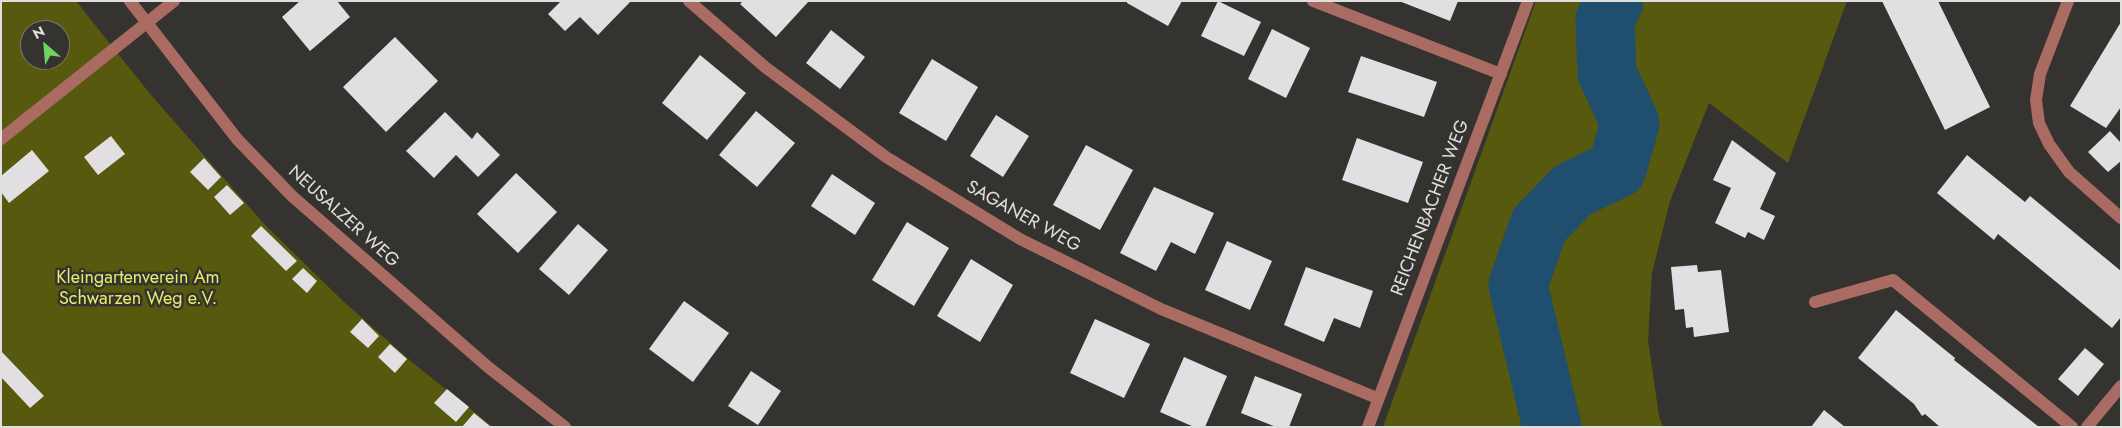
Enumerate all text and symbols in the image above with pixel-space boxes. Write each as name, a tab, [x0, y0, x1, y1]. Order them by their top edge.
north arrow	[20, 20, 70, 70]
text: N	[29, 21, 48, 44]
street label: REICHENBACHER WEG	[1387, 117, 1475, 299]
street label: NEUSALZER WEG	[283, 162, 403, 272]
street label: SAGANER WEG	[962, 177, 1084, 257]
park label: Kleingartenverein Am Schwarzen Weg e.V.	[56, 268, 220, 310]

